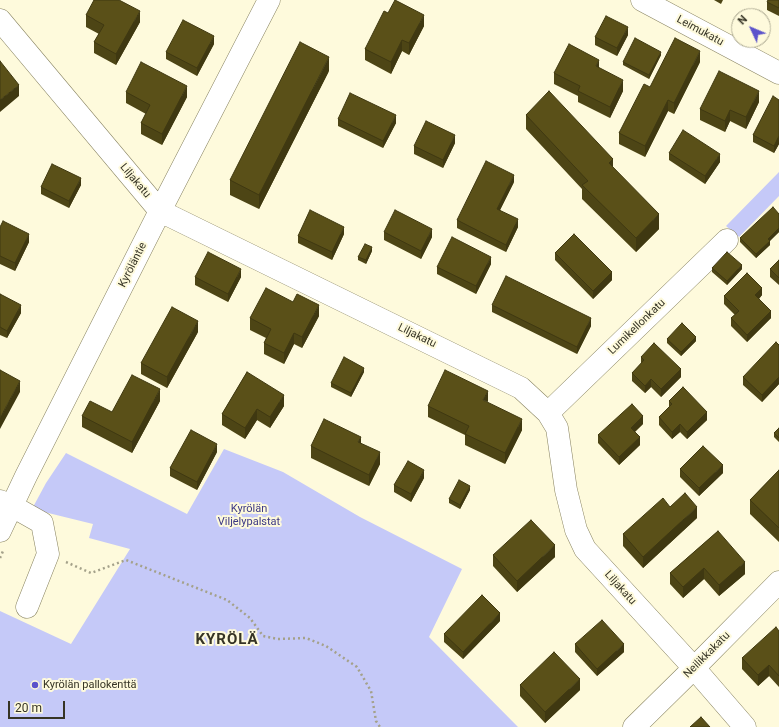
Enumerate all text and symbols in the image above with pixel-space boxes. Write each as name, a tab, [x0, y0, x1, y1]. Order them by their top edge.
north arrow	[731, 8, 771, 48]
street label: Leimukatu	[674, 13, 726, 49]
text: N	[735, 13, 750, 27]
street label: Liljakatu	[117, 161, 153, 201]
street label: Kyröläntie	[116, 240, 150, 290]
street label: Lumikellonkatu	[606, 296, 668, 358]
street label: Liljakatu	[396, 321, 438, 351]
park label: Kyrölän Viljelypalstat	[218, 502, 280, 528]
street label: Liljakatu	[601, 568, 639, 608]
street label: Neilikkakatu	[681, 629, 733, 681]
district label: KYRÖLÄ	[195, 631, 259, 649]
place label: Kyrölän pallokenttä	[43, 678, 137, 692]
marker: Kyrölän pallokenttä	[30, 680, 40, 690]
scale bar	[10, 693, 67, 719]
text: 20 m	[15, 701, 42, 715]

